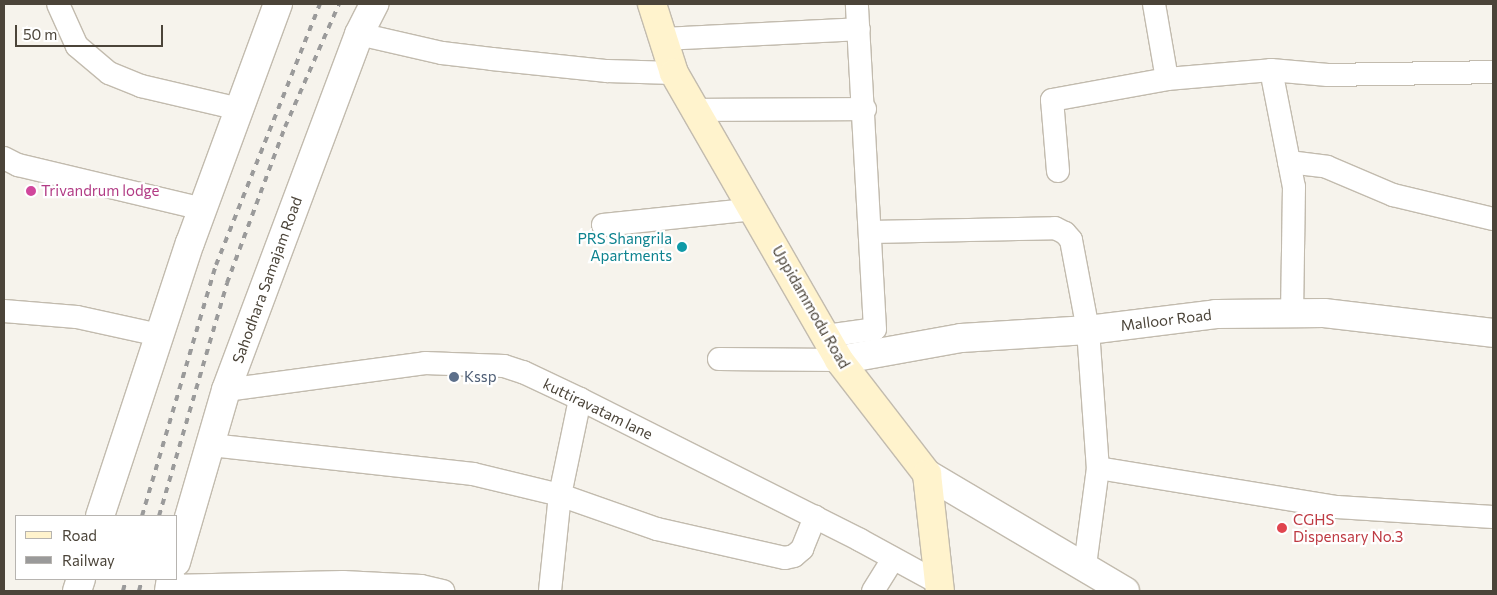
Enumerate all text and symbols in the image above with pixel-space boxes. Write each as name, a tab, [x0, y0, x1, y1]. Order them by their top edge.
scale bar	[18, 15, 165, 47]
text: 50 m	[23, 25, 57, 43]
place label: Trivandrum lodge	[41, 182, 160, 200]
marker: Trivandrum lodge	[25, 185, 37, 197]
street label: Sahodhara Samajam Road	[228, 194, 306, 366]
place label: PRS Shangrila Apartments	[577, 229, 672, 264]
marker: PRS Shangrila Apartments	[676, 241, 688, 253]
street label: Uppidammodu Road	[768, 242, 854, 372]
street label: Malloor Road	[1119, 305, 1213, 335]
place label: Kssp	[464, 368, 497, 386]
marker: Kssp	[448, 371, 460, 383]
street label: kuttiravatam lane	[540, 375, 656, 443]
place label: CGHS Dispensary No.3	[1293, 510, 1403, 545]
legend	[15, 515, 178, 580]
marker: CGHS Dispensary No.3	[1275, 521, 1289, 535]
text: Road	[62, 526, 97, 544]
text: Railway	[62, 551, 115, 569]

